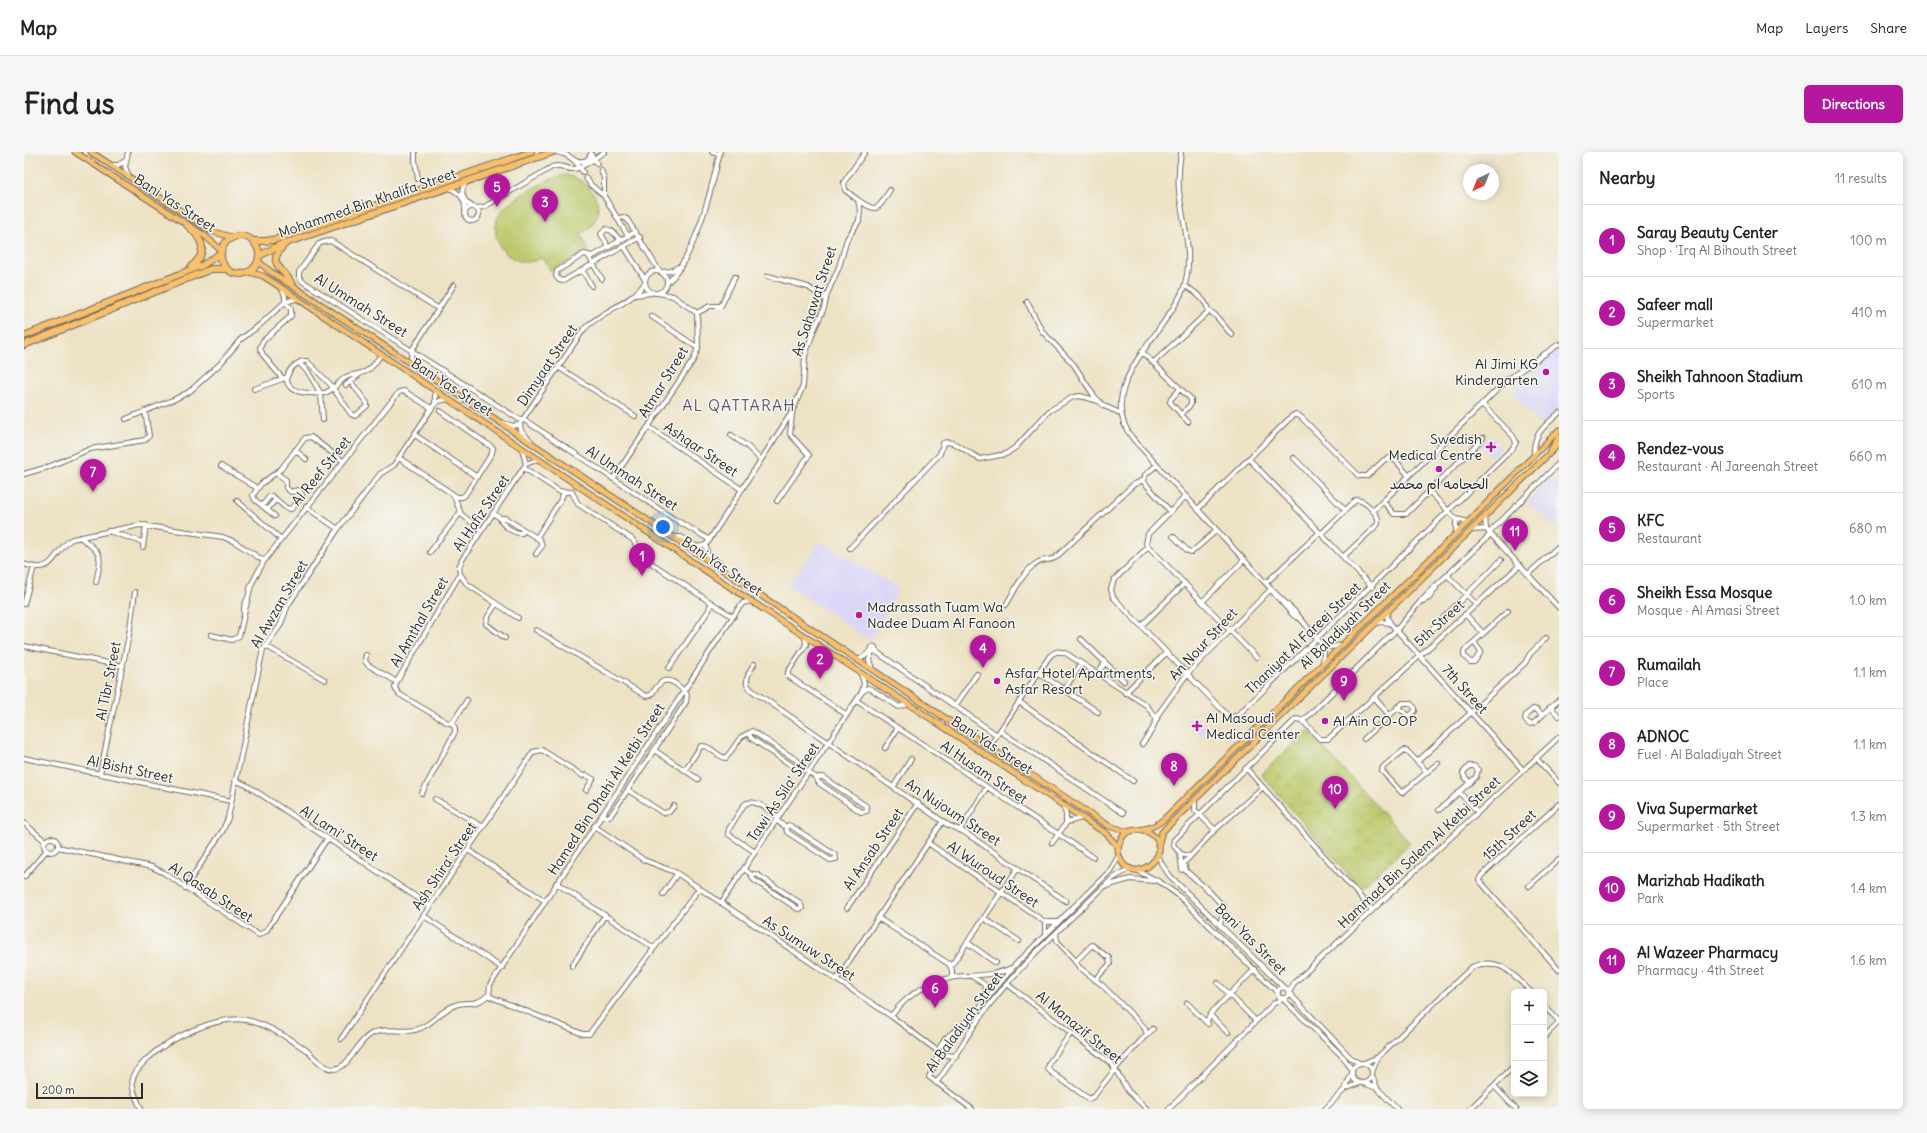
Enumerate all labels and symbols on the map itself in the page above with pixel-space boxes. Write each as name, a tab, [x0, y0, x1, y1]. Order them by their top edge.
street label: Mohammed Bin Khalifa Street	[276, 164, 458, 242]
north arrow	[1463, 164, 1499, 200]
street label: Bani Yas Street	[131, 170, 219, 236]
pin: 5	[484, 174, 510, 207]
pin: 3	[532, 189, 558, 222]
street label: As Sahawat Street	[788, 243, 840, 358]
street label: Al Ummah Street	[311, 269, 411, 341]
street label: Dimyaat Street	[513, 321, 581, 409]
street label: Atmar Street	[634, 343, 692, 421]
street label: Bani Yas Street	[408, 354, 496, 420]
place label: Al Jimi KG Kindergarten	[1455, 355, 1538, 389]
marker: Al Jimi KG Kindergarten	[1541, 367, 1551, 377]
district label: AL QATTARAH	[682, 395, 796, 415]
street label: Ashqar Street	[660, 418, 742, 481]
place label: Swedish Medical Centre	[1388, 430, 1482, 464]
street label: Al Reef Street	[287, 432, 355, 509]
marker: Swedish Medical Centre	[1485, 441, 1497, 453]
street label: Al Ummah Street	[583, 442, 682, 515]
pin: 7	[80, 459, 106, 492]
marker: الحجامه ام محمد	[1434, 464, 1444, 474]
street label: Al Hafiz Street	[449, 471, 513, 555]
place label: الحجامه ام محمد	[1389, 475, 1489, 495]
your location	[653, 517, 673, 537]
pin: 11	[1502, 518, 1528, 551]
street label: Bani Yas Street	[678, 532, 766, 600]
pin: 1	[629, 543, 655, 576]
street label: Al Awzan Street	[246, 556, 312, 651]
street label: Al Amthal Street	[386, 573, 452, 670]
street label: Al Baladiyah Street	[1296, 577, 1395, 673]
street label: Thaniyat Al Fareej Street	[1242, 578, 1365, 698]
street label: 5th Street	[1410, 596, 1468, 650]
place label: Madrassath Tuam Wa Nadee Duam Al Fanoon	[867, 598, 1015, 632]
street label: An Nour Street	[1165, 604, 1241, 684]
marker: Madrassath Tuam Wa Nadee Duam Al Fanoon	[854, 610, 864, 620]
pin: 4	[970, 635, 996, 668]
street label: Al Tibr Street	[92, 640, 125, 722]
pin: 2	[807, 646, 833, 679]
street label: 7th Street	[1438, 661, 1492, 718]
place label: Asfar Hotel Apartments, Asfar Resort	[1005, 664, 1155, 698]
pin: 9	[1331, 668, 1357, 701]
marker: Asfar Hotel Apartments, Asfar Resort	[992, 676, 1002, 686]
street label: Hamed Bin Dhahi Al Ketbi Street	[544, 699, 669, 878]
place label: Al Masoudi Medical Center	[1206, 709, 1300, 743]
street label: Bani Yas Street	[948, 712, 1036, 778]
place label: Al Ain CO-OP	[1333, 712, 1417, 730]
marker: Al Ain CO-OP	[1320, 716, 1330, 726]
marker: Al Masoudi Medical Center	[1191, 720, 1203, 732]
street label: Al Husam Street	[937, 736, 1031, 808]
street label: Tawi As Sila' Street	[743, 739, 823, 845]
street label: Al Bisht Street	[85, 751, 175, 787]
pin: 8	[1161, 753, 1187, 786]
street label: Hammad Bin Salem Al Ketbi Street	[1334, 772, 1504, 932]
street label: An Nujoum Street	[902, 774, 1004, 850]
pin: 10	[1322, 776, 1348, 809]
street label: Al Lami' Street	[296, 801, 382, 865]
street label: Al Ansab Street	[839, 804, 907, 894]
street label: 15th Street	[1478, 805, 1540, 864]
street label: Ash Shira' Street	[408, 818, 480, 914]
street label: Al Wuroud Street	[944, 837, 1042, 911]
street label: Al Qasab Street	[166, 858, 257, 926]
street label: Bani Yas Street	[1212, 900, 1291, 979]
street label: As Sumuw Street	[759, 911, 859, 985]
street label: Al Baladiyah Street	[922, 968, 1007, 1076]
pin: 6	[922, 975, 948, 1008]
street label: Al Manazif Street	[1032, 987, 1126, 1067]
scale bar	[36, 1081, 143, 1100]

